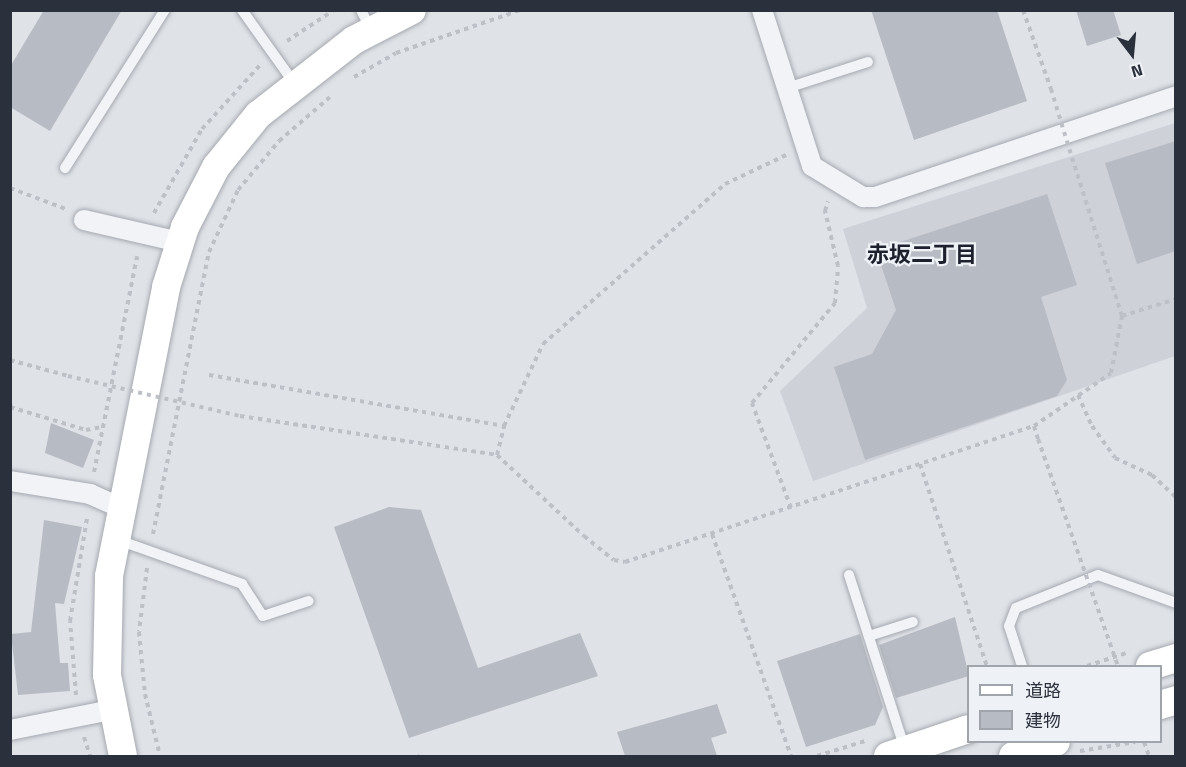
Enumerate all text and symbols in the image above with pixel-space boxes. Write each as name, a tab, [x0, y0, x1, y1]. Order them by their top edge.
north arrow	[1102, 24, 1162, 84]
text: N	[1128, 58, 1146, 84]
district label: 赤坂二丁目	[867, 242, 977, 268]
legend	[967, 665, 1162, 743]
text: 道路	[1025, 677, 1061, 704]
text: 建物	[1025, 707, 1061, 734]

